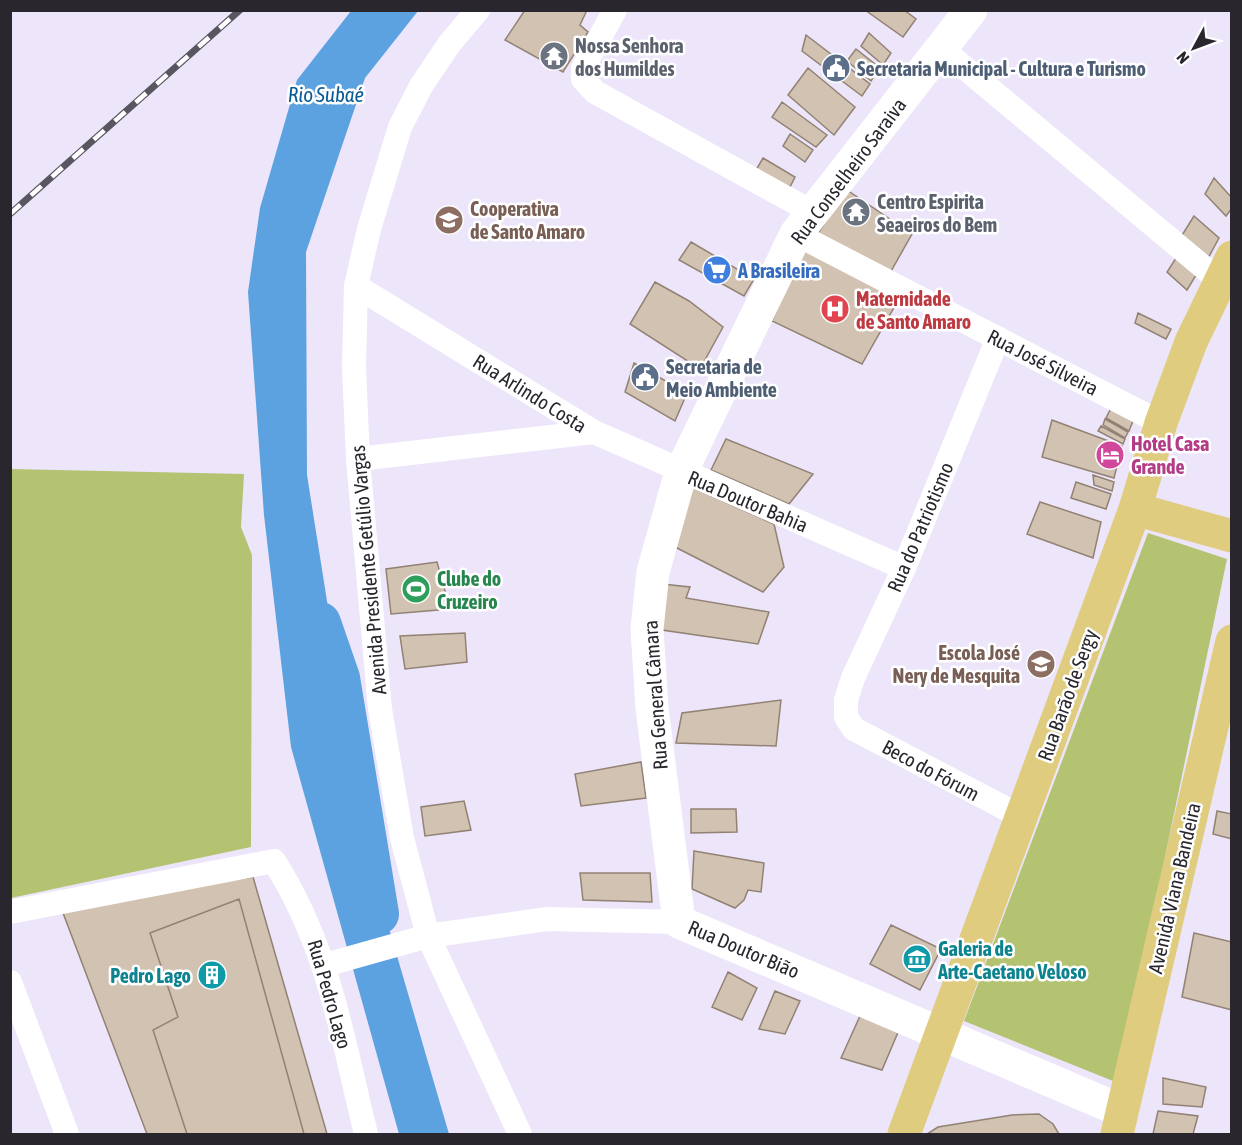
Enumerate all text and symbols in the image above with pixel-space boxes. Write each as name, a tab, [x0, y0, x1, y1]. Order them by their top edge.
north arrow	[1164, 18, 1224, 78]
place label: Nossa Senhora dos Humildes	[575, 34, 683, 80]
temple icon: Nossa Senhora dos Humildes	[538, 40, 570, 72]
text: N	[1173, 48, 1193, 67]
public building icon: Secretaria Municipal - Cultura e Turismo	[820, 52, 852, 84]
place label: Secretaria Municipal - Cultura e Turismo	[857, 57, 1146, 80]
water label: Rio Subaé	[288, 82, 364, 106]
street label: Rua Conselheiro Saraiva	[786, 93, 910, 249]
place label: Centro Espirita Seaeiros do Bem	[877, 190, 997, 236]
temple icon: Centro Espirita Seaeiros do Bem	[840, 196, 872, 228]
place label: Cooperativa de Santo Amaro	[470, 197, 585, 243]
school or university icon: Cooperativa de Santo Amaro	[433, 204, 465, 236]
supermarket icon: A Brasileira	[701, 254, 733, 286]
place label: A Brasileira	[737, 259, 820, 282]
place label: Maternidade de Santo Amaro	[856, 287, 971, 333]
hospital icon: Maternidade de Santo Amaro	[819, 293, 851, 325]
street label: Rua José Silveira	[984, 324, 1102, 400]
street label: Rua Arlindo Costa	[469, 349, 591, 437]
place label: Secretaria de Meio Ambiente	[666, 355, 777, 401]
public building icon: Secretaria de Meio Ambiente	[629, 361, 661, 393]
place label: Hotel Casa Grande	[1131, 432, 1209, 478]
hotel icon: Hotel Casa Grande	[1094, 439, 1126, 471]
street label: Avenida Presidente Getúlio Vargas	[346, 444, 390, 696]
street label: Rua do Patriotismo	[882, 459, 958, 595]
street label: Rua Doutor Bahia	[685, 465, 811, 537]
place label: Clube do Cruzeiro	[437, 567, 501, 613]
sports icon: Clube do Cruzeiro	[400, 573, 432, 605]
street label: Rua General Câmara	[638, 619, 672, 771]
street label: Rua Barão de Sergy	[1033, 626, 1101, 764]
place label: Escola José Nery de Mesquita	[893, 641, 1020, 687]
school or university icon: Escola José Nery de Mesquita	[1025, 648, 1057, 680]
street label: Beco do Fórum	[879, 735, 983, 805]
street label: Avenida Viana Bandeira	[1143, 800, 1205, 976]
street label: Rua Doutor Bião	[685, 915, 803, 983]
street label: Rua Pedro Lago	[303, 937, 357, 1051]
place label: Galeria de Arte-Caetano Veloso	[937, 937, 1087, 983]
museum icon: Galeria de Arte-Caetano Veloso	[901, 943, 933, 975]
building icon: Pedro Lago	[196, 959, 228, 991]
place label: Pedro Lago	[110, 964, 191, 987]

